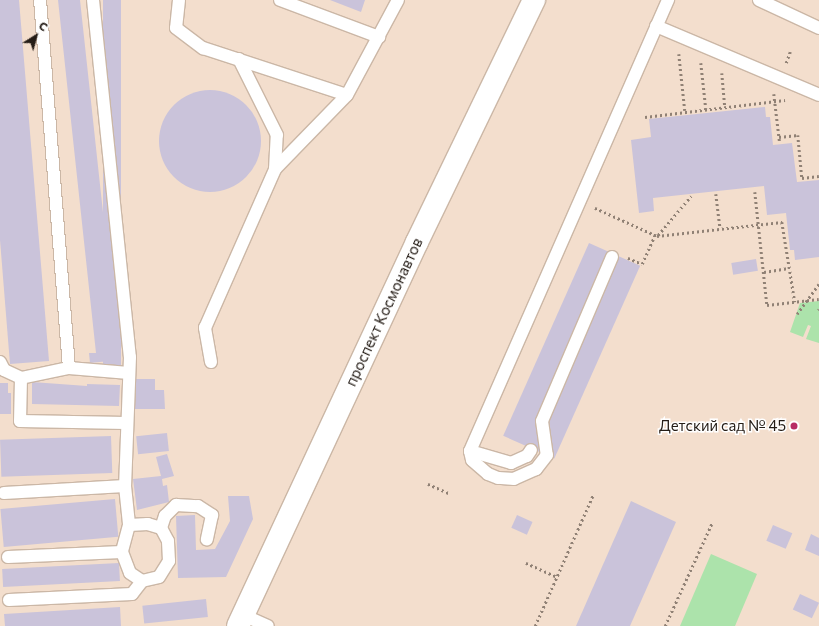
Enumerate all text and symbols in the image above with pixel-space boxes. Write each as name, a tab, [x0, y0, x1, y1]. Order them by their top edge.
north arrow	[16, 16, 56, 56]
text: С	[37, 19, 50, 33]
street label: проспект Космонавтов	[342, 235, 426, 389]
place label: Детский сад № 45	[659, 417, 786, 435]
marker: Детский сад № 45	[789, 421, 799, 431]

